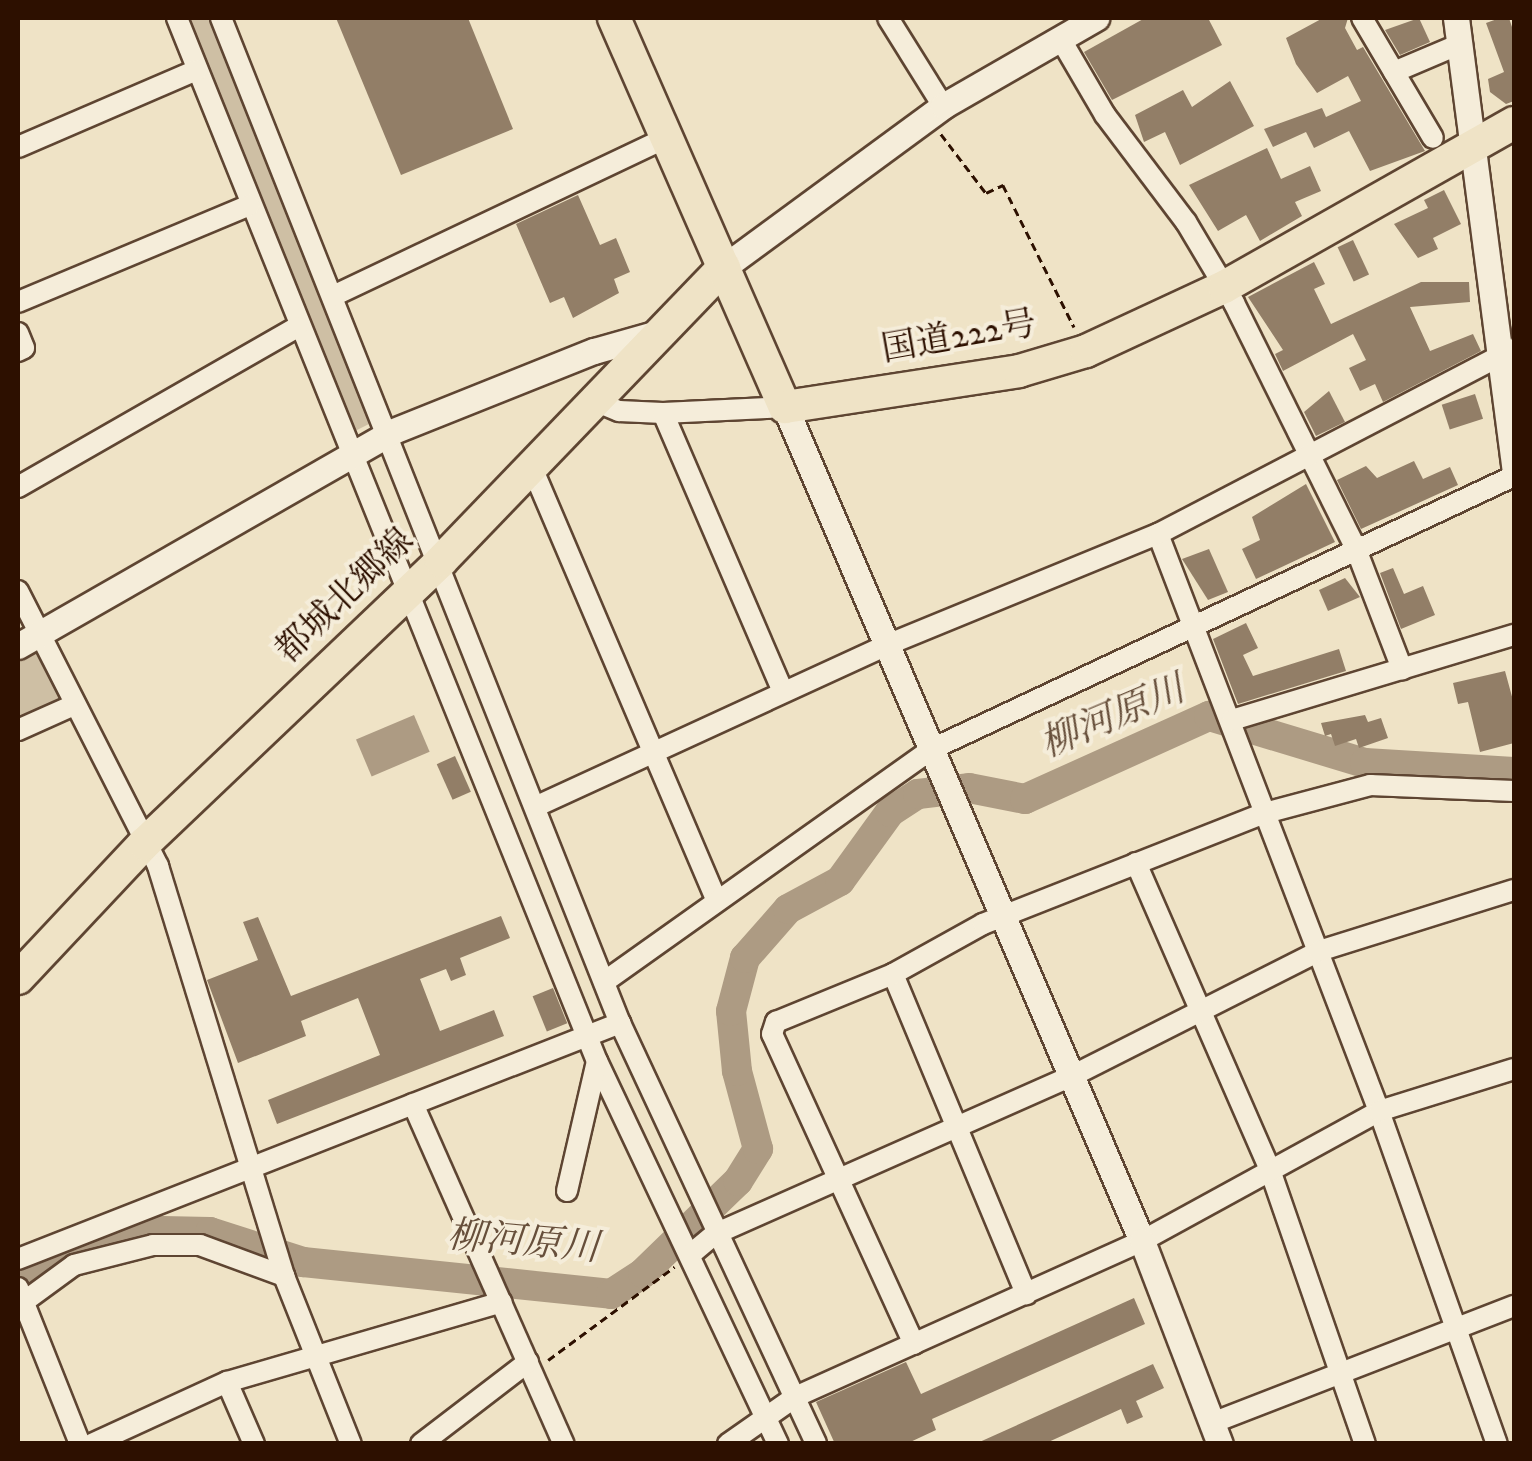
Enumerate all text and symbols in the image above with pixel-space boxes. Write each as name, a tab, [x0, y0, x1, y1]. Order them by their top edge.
street label: 国道222号	[878, 303, 1040, 371]
street label: 都城北郷線	[267, 520, 423, 672]
water label: 柳河原川	[1034, 667, 1192, 769]
water label: 柳河原川	[445, 1214, 601, 1272]

